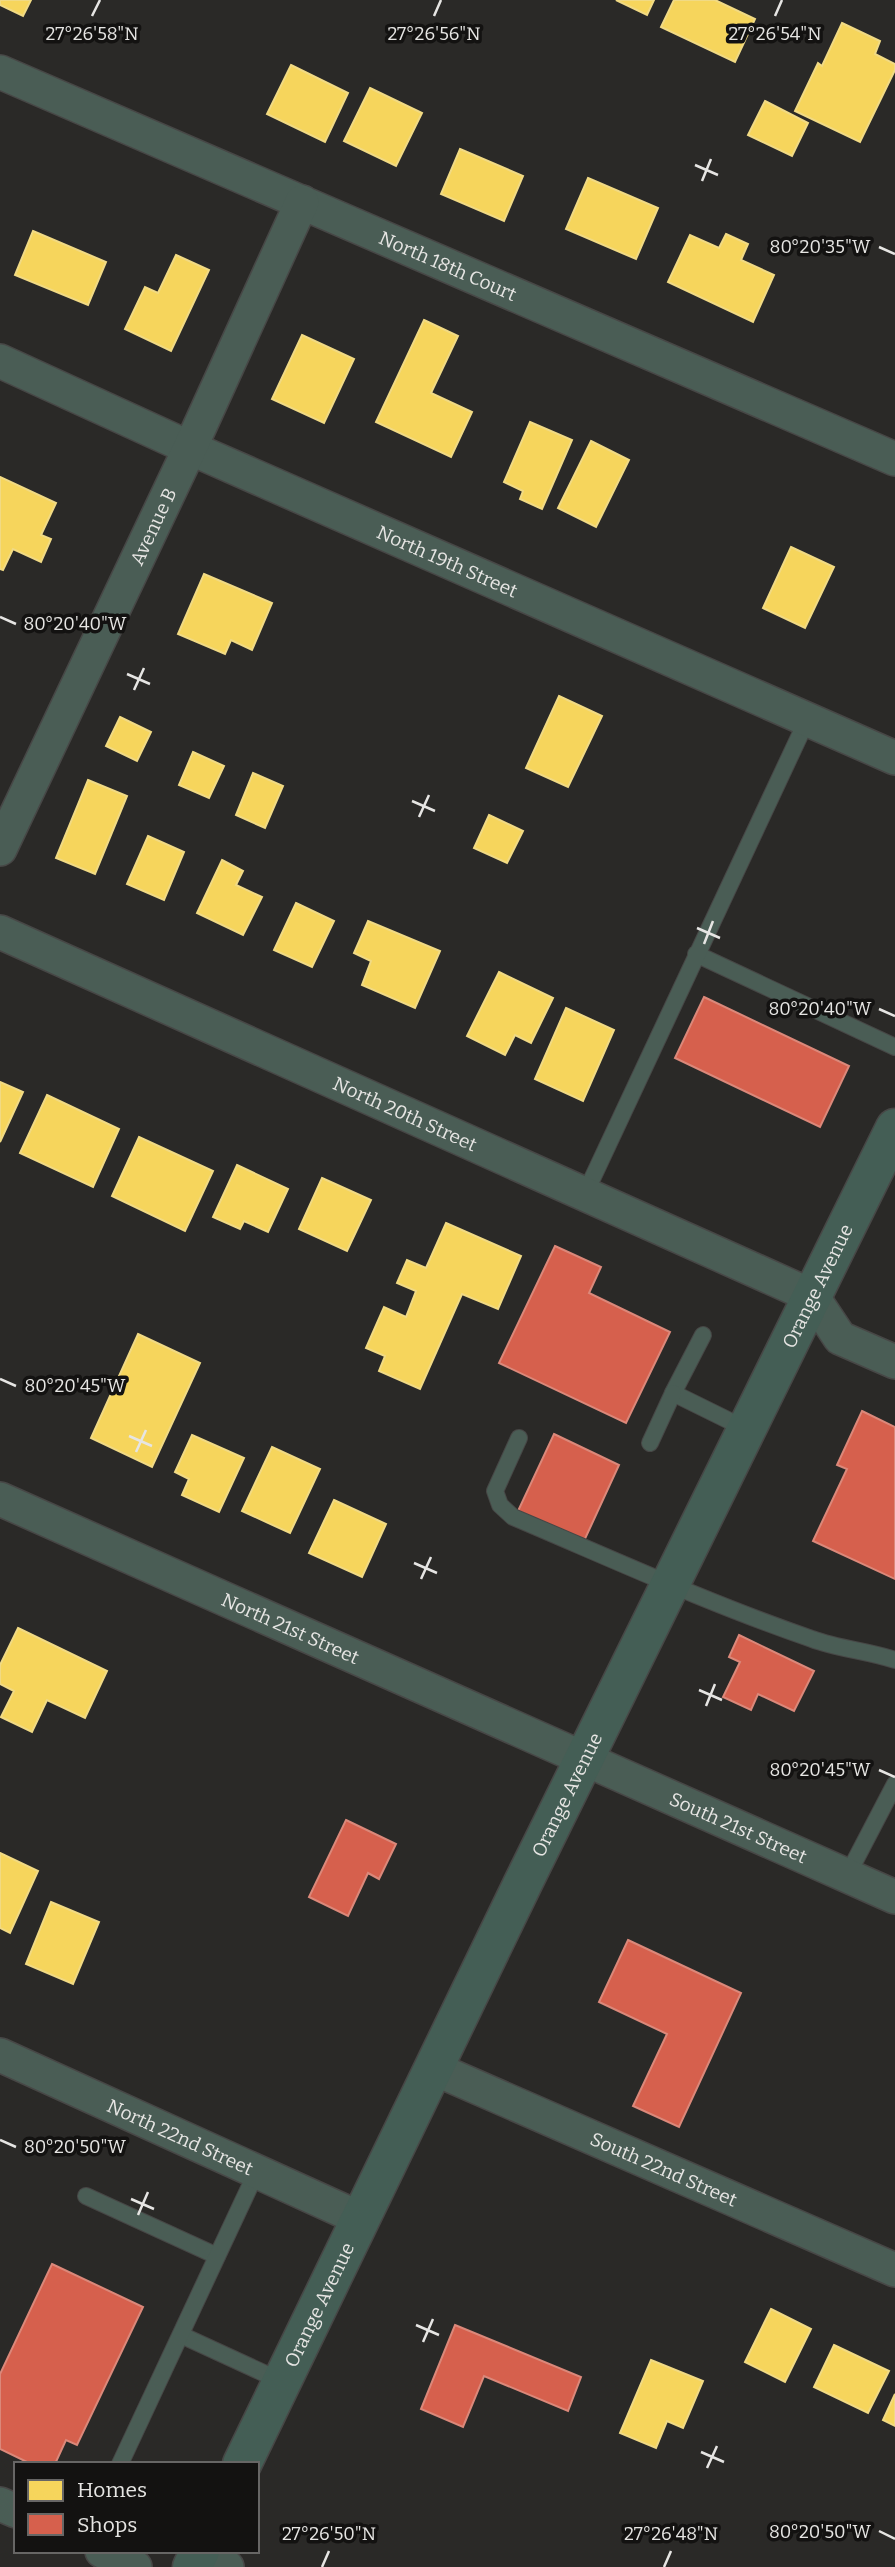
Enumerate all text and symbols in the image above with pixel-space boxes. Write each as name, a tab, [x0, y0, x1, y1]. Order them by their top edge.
text: 27°26'58"N	[46, 23, 138, 45]
text: 27°26'56"N	[387, 23, 481, 45]
text: 27°26'54"N	[728, 23, 822, 45]
street label: North 18th Court	[375, 226, 520, 306]
text: 80°20'35"W	[770, 236, 871, 258]
street label: Avenue B	[125, 484, 181, 569]
street label: North 19th Street	[373, 521, 521, 603]
text: 80°20'40"W	[24, 613, 127, 635]
text: 80°20'40"W	[769, 998, 872, 1020]
street label: North 20th Street	[330, 1072, 480, 1156]
street label: Orange Avenue	[777, 1220, 858, 1352]
text: 80°20'45"W	[24, 1375, 126, 1397]
street label: North 21st Street	[218, 1588, 363, 1669]
street label: Orange Avenue	[527, 1729, 607, 1861]
text: 80°20'45"W	[769, 1759, 871, 1781]
street label: South 21st Street	[666, 1787, 810, 1868]
street label: North 22nd Street	[103, 2094, 257, 2180]
street label: South 22nd Street	[587, 2127, 741, 2212]
text: 80°20'50"W	[24, 2136, 127, 2158]
street label: Orange Avenue	[280, 2239, 359, 2371]
legend	[14, 2462, 259, 2553]
text: Homes	[77, 2477, 147, 2503]
text: Shops	[77, 2512, 137, 2538]
text: 80°20'50"W	[769, 2521, 872, 2543]
text: 27°26'50"N	[282, 2523, 376, 2545]
text: 27°26'48"N	[624, 2523, 718, 2545]

